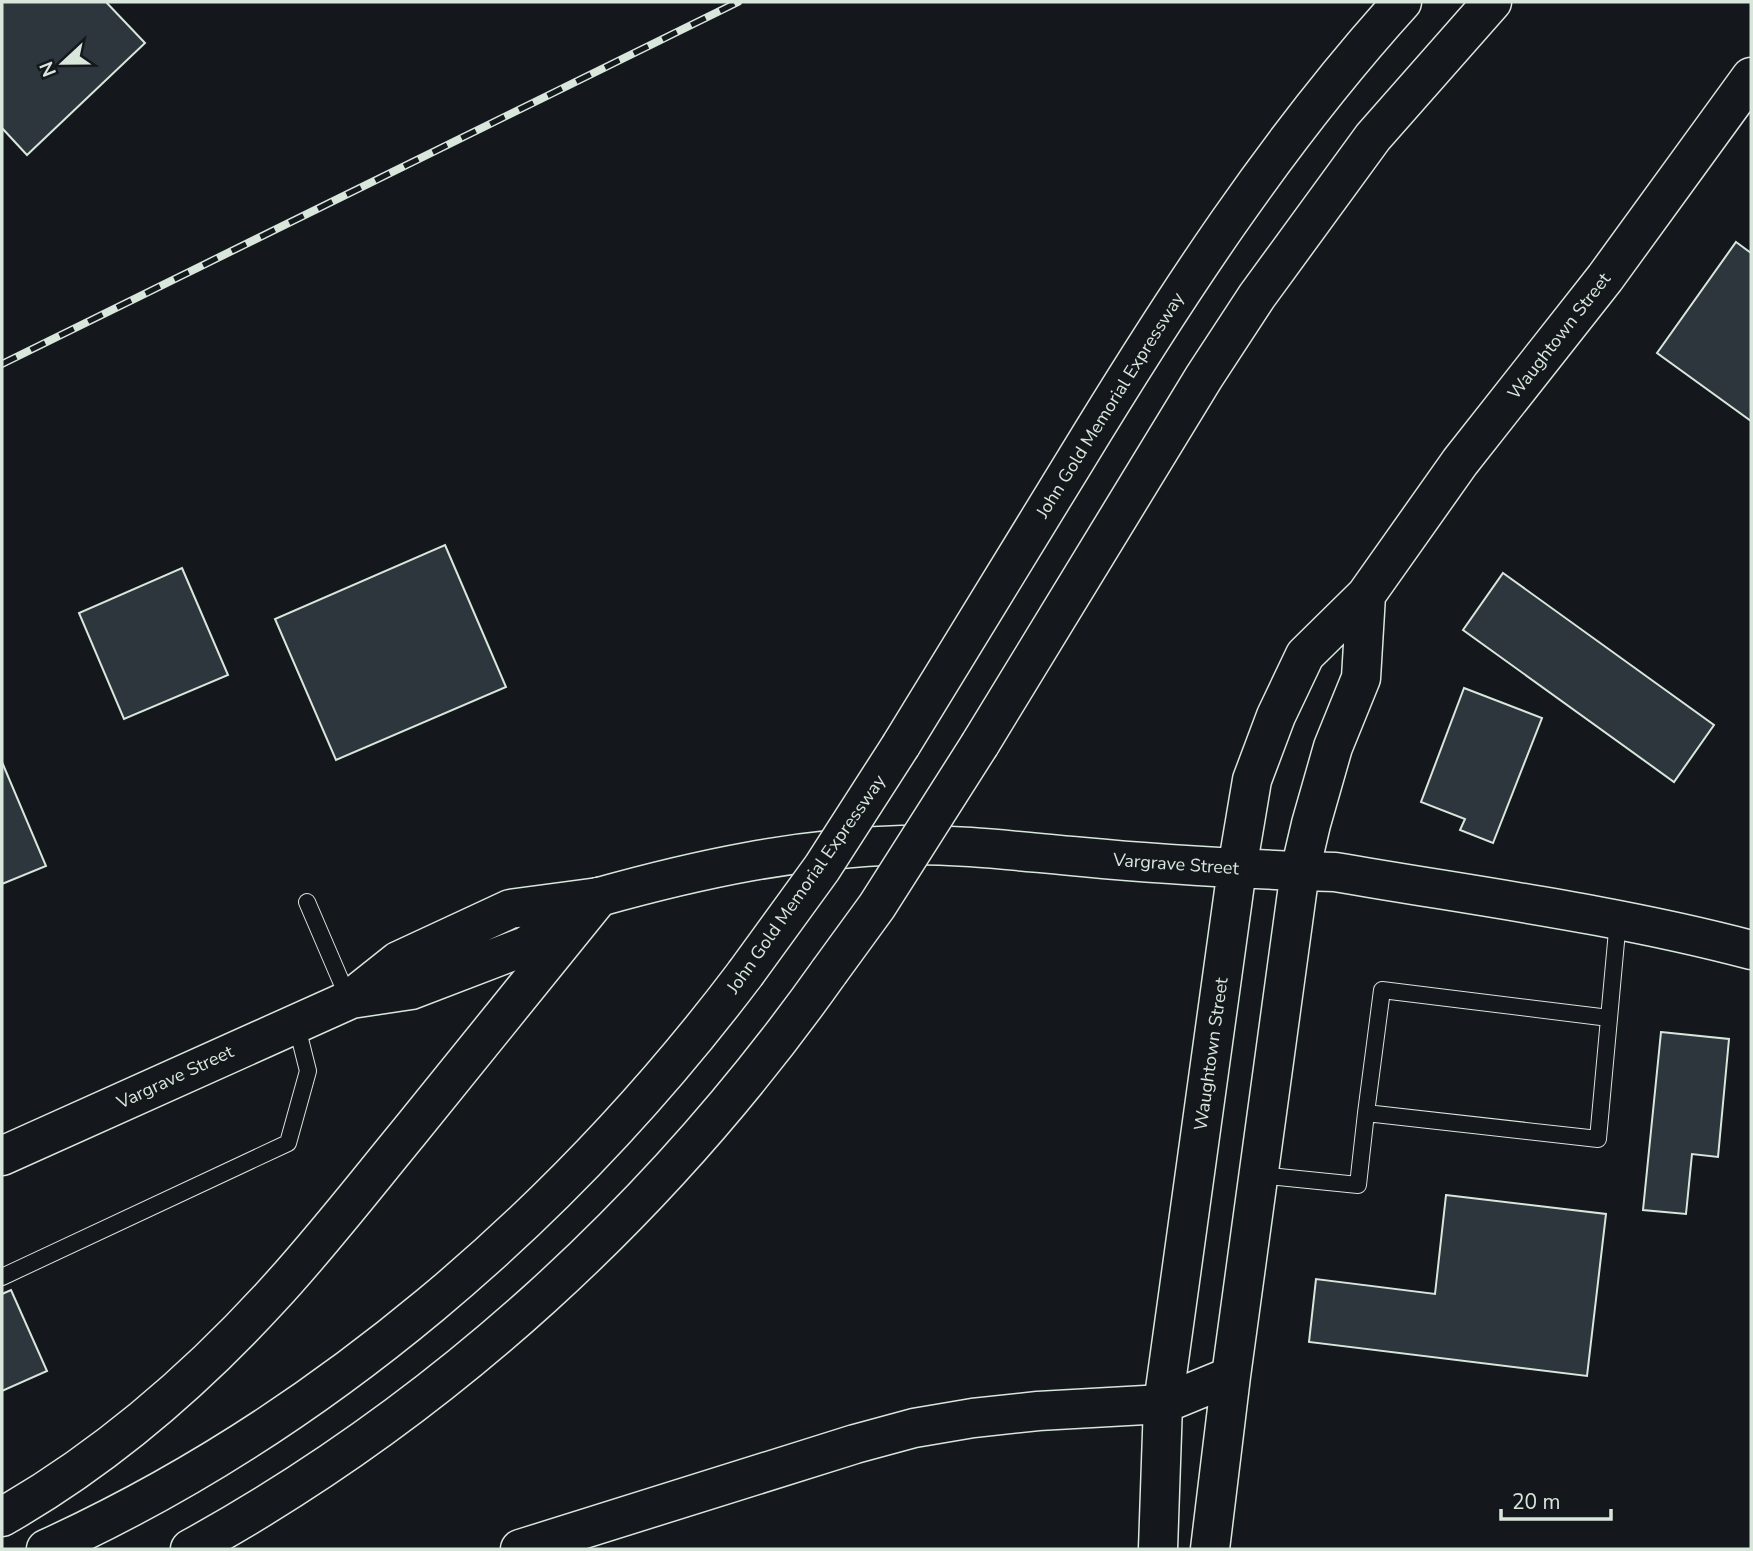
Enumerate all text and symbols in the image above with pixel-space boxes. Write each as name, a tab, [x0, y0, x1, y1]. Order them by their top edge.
north arrow	[28, 28, 98, 98]
text: N	[33, 58, 63, 80]
street label: Waughtown Street	[1502, 267, 1616, 404]
street label: John Gold Memorial Expressway	[1030, 287, 1190, 523]
street label: John Gold Memorial Expressway	[720, 769, 891, 999]
street label: Vargrave Street	[1111, 848, 1240, 880]
street label: Waughtown Street	[1188, 975, 1234, 1132]
street label: Vargrave Street	[112, 1039, 238, 1115]
scale bar	[1501, 1478, 1611, 1522]
text: 20 m	[1512, 1488, 1561, 1516]

